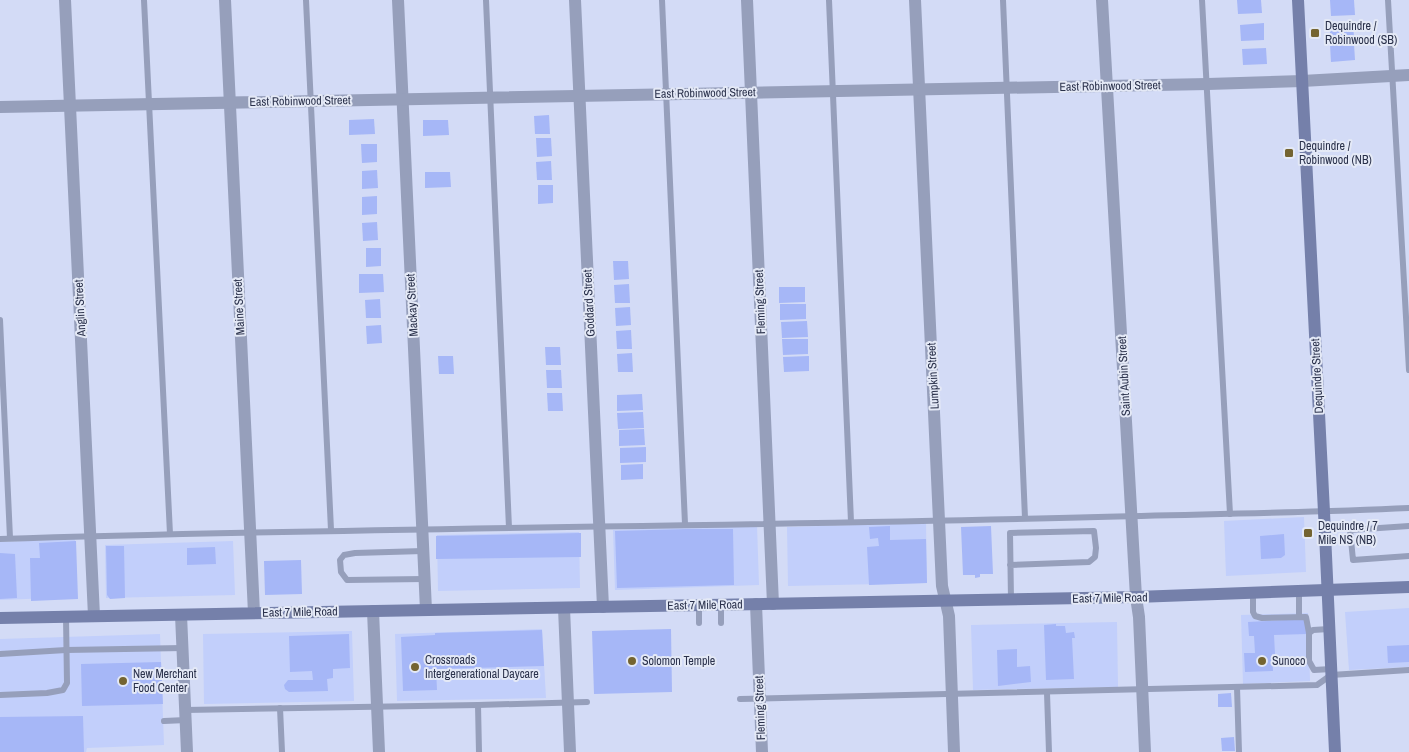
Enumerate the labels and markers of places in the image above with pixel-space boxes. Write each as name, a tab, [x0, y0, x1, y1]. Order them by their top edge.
place label: Dequindre / Robinwood (SB)	[1325, 18, 1397, 48]
marker: Dequindre / Robinwood (SB)	[1309, 27, 1321, 39]
place label: Dequindre / Robinwood (NB)	[1299, 138, 1372, 168]
marker: Dequindre / Robinwood (NB)	[1283, 147, 1295, 159]
place label: Dequindre / 7 Mile NS (NB)	[1318, 518, 1378, 548]
marker: Dequindre / 7 Mile NS (NB)	[1302, 527, 1314, 539]
place label: Crossroads Intergenerational Daycare	[425, 652, 539, 682]
place label: Solomon Temple	[642, 653, 715, 669]
place label: Sunoco	[1272, 653, 1305, 669]
marker: Solomon Temple	[626, 655, 638, 667]
marker: Sunoco	[1256, 655, 1268, 667]
marker: Crossroads Intergenerational Daycare	[409, 661, 421, 673]
place label: New Merchant Food Center	[133, 666, 197, 696]
marker: New Merchant Food Center	[117, 675, 129, 687]

